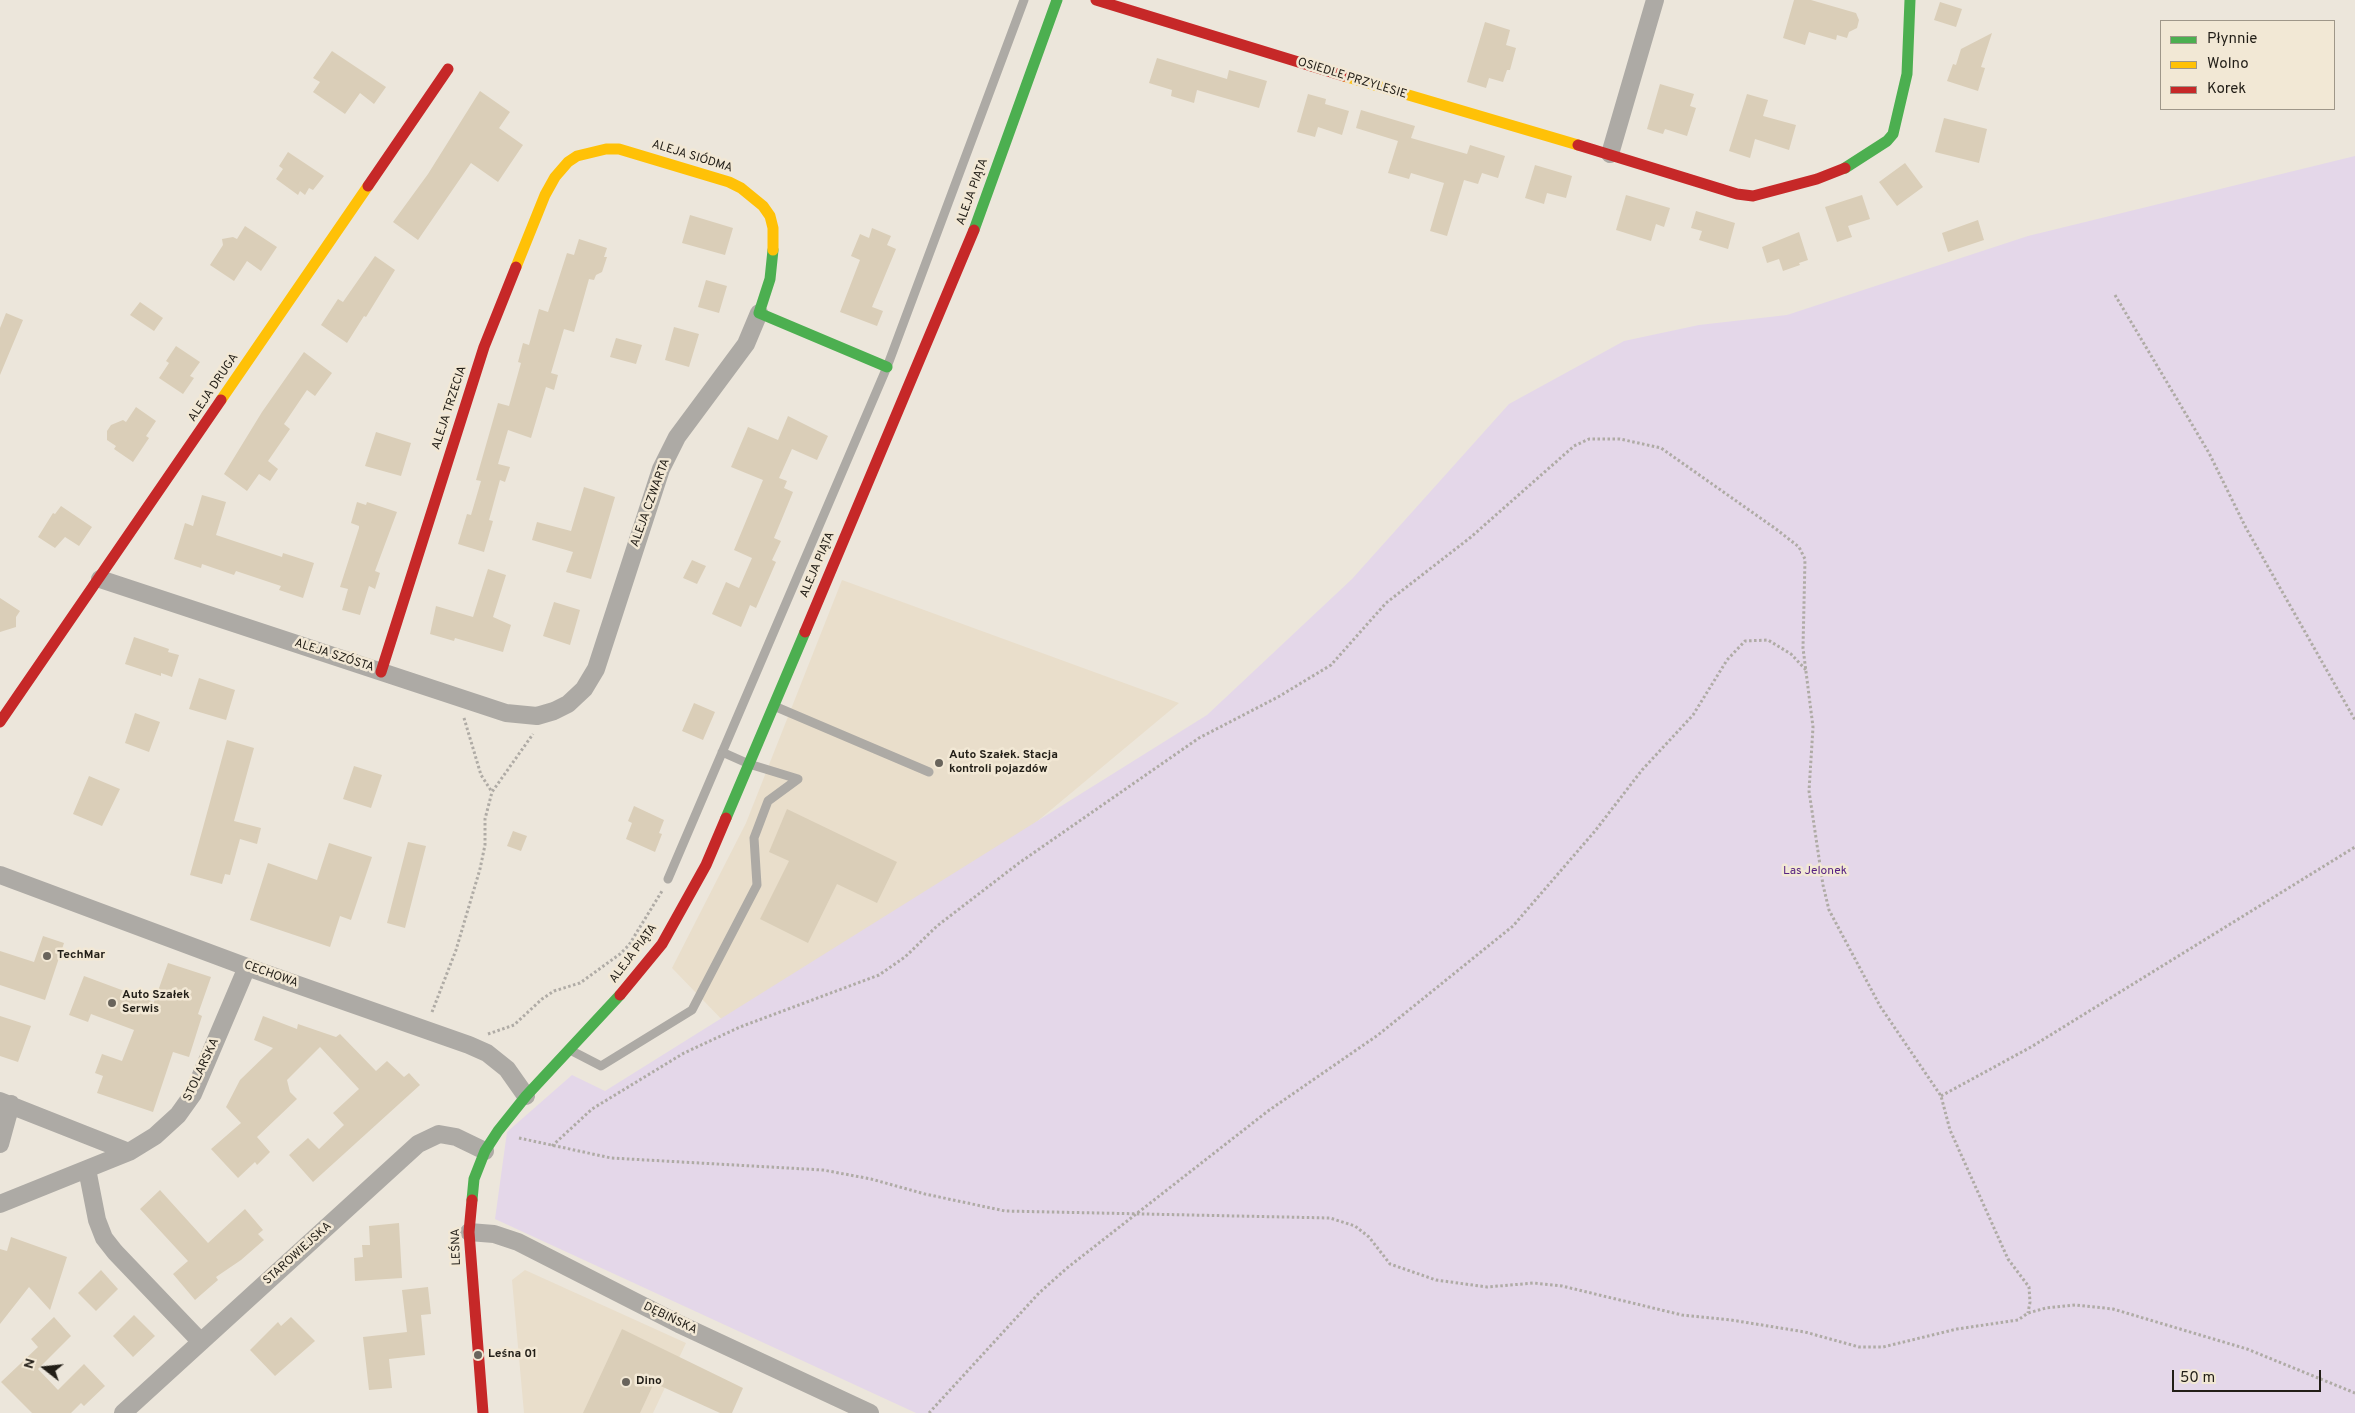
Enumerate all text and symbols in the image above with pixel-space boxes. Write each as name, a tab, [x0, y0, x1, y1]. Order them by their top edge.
legend	[2160, 20, 2335, 110]
text: Płynnie	[2207, 30, 2257, 49]
text: Wolno	[2207, 55, 2249, 74]
street label: OSIEDLE PRZYLESIE	[1296, 56, 1408, 102]
text: Korek	[2207, 80, 2246, 99]
street label: ALEJA SIÓDMA	[650, 138, 734, 176]
street label: ALEJA PIĄTA	[954, 157, 992, 227]
street label: ALEJA DRUGA	[186, 351, 242, 425]
street label: ALEJA TRZECIA	[430, 364, 470, 452]
street label: ALEJA CZWARTA	[628, 457, 674, 549]
street label: ALEJA PIĄTA	[798, 530, 838, 600]
street label: ALEJA SZÓSTA	[292, 636, 376, 676]
place label: Auto Szałek. Stacja kontroli pojazdów	[949, 749, 1058, 777]
marker: Auto Szałek. Stacja kontroli pojazdów	[933, 757, 945, 769]
park label: Las Jelonek	[1783, 865, 1847, 879]
street label: ALEJA PIĄTA	[607, 922, 661, 986]
place label: TechMar	[57, 949, 105, 963]
marker: TechMar	[41, 950, 53, 962]
street label: CECHOWA	[242, 959, 300, 991]
place label: Auto Szałek Serwis	[122, 989, 190, 1017]
marker: Auto Szałek Serwis	[106, 997, 118, 1009]
street label: STOLARSKA	[181, 1036, 223, 1104]
street label: STAROWIEJSKA	[261, 1220, 335, 1288]
street label: LEŚNA	[449, 1228, 465, 1266]
street label: DĘBIŃSKA	[641, 1300, 699, 1338]
north arrow	[20, 1343, 70, 1393]
place label: Leśna 01	[488, 1348, 537, 1362]
marker: Leśna 01	[472, 1349, 484, 1361]
text: N	[21, 1357, 40, 1371]
scale bar	[2175, 1360, 2324, 1392]
text: 50 m	[2180, 1369, 2215, 1388]
place label: Dino	[636, 1375, 662, 1389]
marker: Dino	[620, 1376, 632, 1388]

